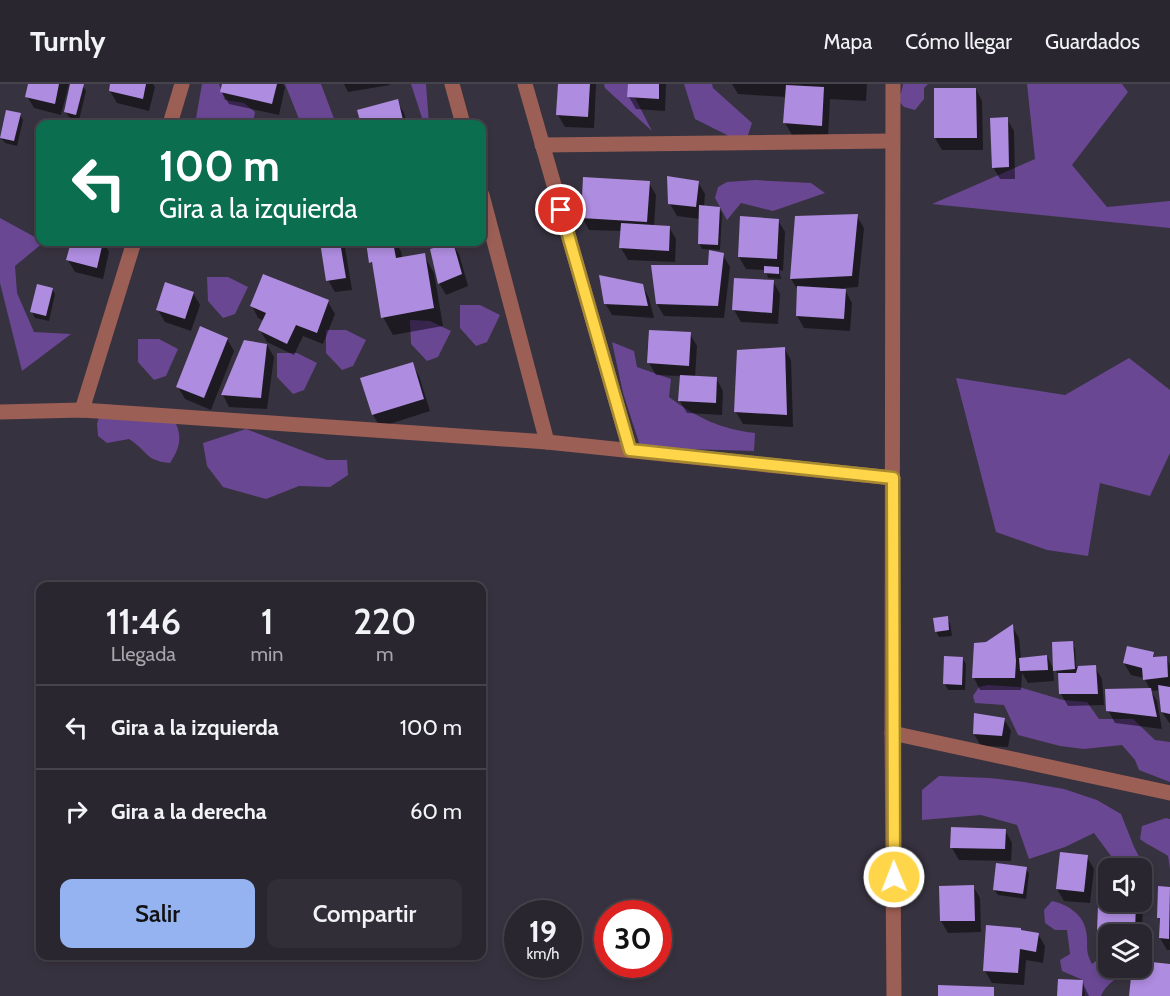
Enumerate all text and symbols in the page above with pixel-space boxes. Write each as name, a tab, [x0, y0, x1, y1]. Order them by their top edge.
text: Turnly	[30, 24, 106, 58]
text: Mapa	[824, 29, 872, 54]
text: Cómo llegar	[905, 29, 1012, 54]
text: Guardados	[1045, 29, 1140, 54]
text: 100 m	[159, 140, 280, 192]
icon: left	[60, 144, 138, 222]
pin	[535, 184, 586, 235]
text: Gira a la izquierda	[159, 192, 358, 225]
icon: arrive	[544, 193, 577, 226]
text: 11:46	[106, 599, 181, 643]
text: 1	[261, 599, 273, 643]
text: 220	[353, 599, 416, 643]
text: Llegada	[111, 642, 176, 666]
text: min	[251, 642, 284, 666]
text: m	[376, 642, 394, 666]
icon: left	[60, 711, 93, 744]
text: Gira a la izquierda	[111, 714, 279, 741]
text: 100 m	[400, 714, 462, 741]
icon: right	[60, 795, 93, 828]
text: Gira a la derecha	[111, 798, 267, 825]
text: 60 m	[410, 798, 462, 825]
position arrow	[862, 845, 926, 909]
map controls	[1098, 858, 1152, 978]
button: sound	[1098, 858, 1152, 912]
button: Salir	[60, 879, 255, 948]
button: Compartir	[267, 879, 462, 948]
speed limit sign: 30	[594, 900, 672, 978]
text: 19	[529, 913, 557, 950]
button: layers	[1098, 924, 1152, 978]
text: km/h	[527, 945, 559, 963]

